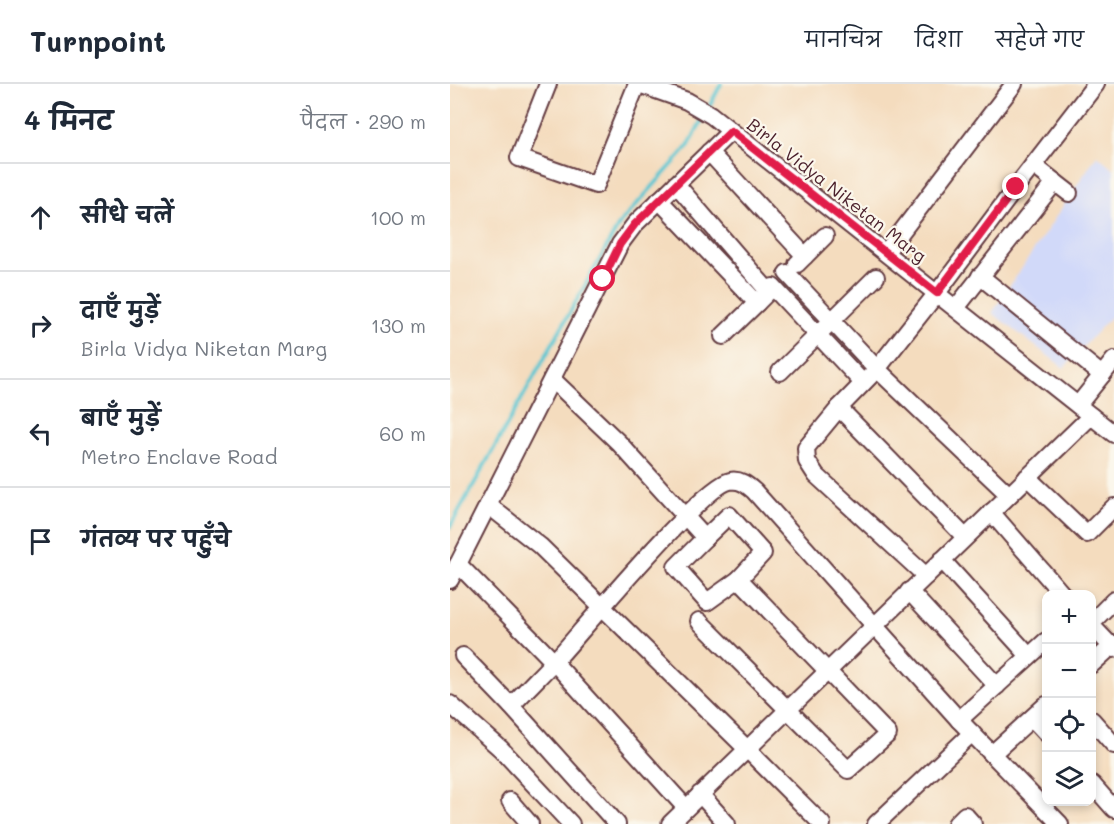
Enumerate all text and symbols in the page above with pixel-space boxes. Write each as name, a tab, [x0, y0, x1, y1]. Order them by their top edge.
text: Turnpoint	[30, 23, 166, 59]
text: मानचित्र	[805, 25, 882, 52]
text: दिशा	[915, 25, 962, 52]
text: सहेजे गए	[995, 25, 1084, 52]
text: 4 मिनट	[24, 103, 113, 137]
text: पैदल · 290 m	[301, 108, 426, 134]
street label: Birla Vidya Niketan Marg	[742, 112, 932, 268]
route end	[1002, 173, 1028, 199]
text: सीधे चलें	[81, 200, 173, 229]
icon: ahead	[24, 201, 57, 234]
text: 100 m	[370, 204, 426, 230]
route start	[589, 265, 615, 291]
text: दाएँ मुड़ें	[81, 295, 160, 324]
icon: right	[24, 309, 57, 342]
text: 130 m	[371, 312, 426, 338]
text: Birla Vidya Niketan Marg	[81, 335, 327, 361]
text: बाएँ मुड़ें	[81, 403, 161, 432]
icon: left	[24, 417, 57, 450]
text: 60 m	[379, 420, 426, 446]
text: Metro Enclave Road	[81, 443, 277, 469]
text: गंतव्य पर पहुँचे	[81, 524, 231, 553]
icon: arrive	[24, 525, 57, 558]
map controls	[1042, 590, 1096, 806]
button: +	[1042, 590, 1096, 644]
button: −	[1042, 644, 1096, 698]
button: locate	[1042, 698, 1096, 752]
button: layers	[1042, 752, 1096, 806]

